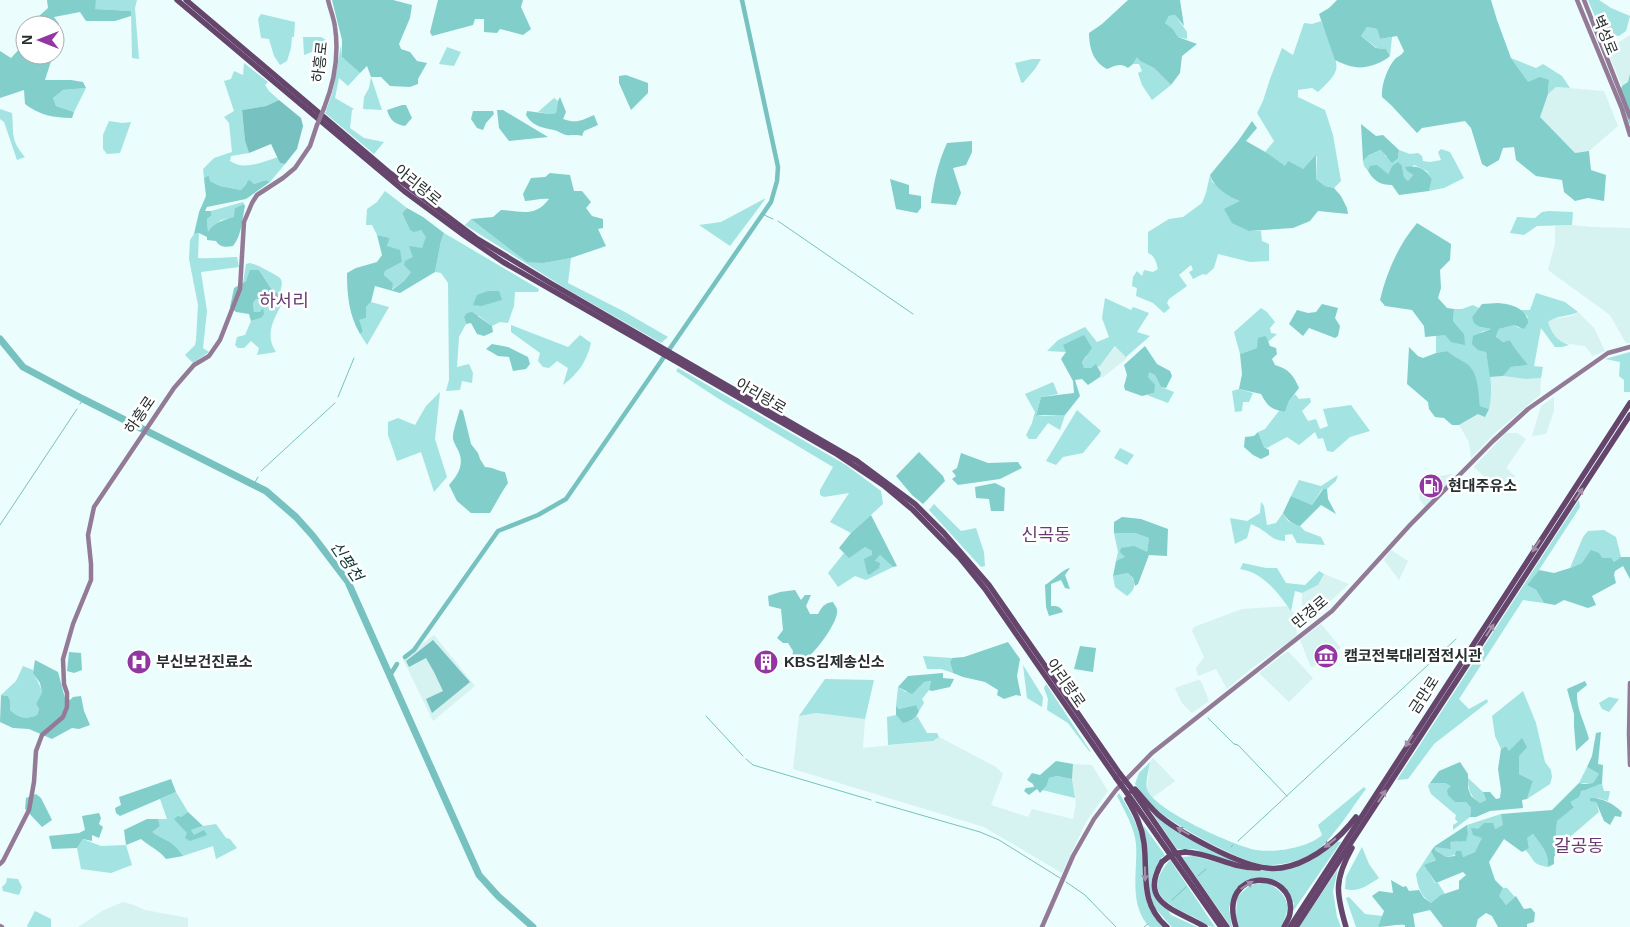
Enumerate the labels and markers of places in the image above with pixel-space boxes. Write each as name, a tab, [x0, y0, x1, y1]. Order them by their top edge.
fuel station icon: 현대주유소	[1418, 473, 1444, 499]
place label: 현대주유소	[1448, 477, 1517, 494]
museum icon: 캠코전북대리점전시관	[1313, 643, 1339, 669]
place label: 캠코전북대리점전시관	[1344, 647, 1482, 664]
hospital icon: 부신보건진료소	[126, 649, 152, 675]
building icon: KBS김제송신소	[753, 649, 779, 675]
place label: 부신보건진료소	[156, 653, 253, 670]
place label: KBS김제송신소	[784, 653, 885, 670]

